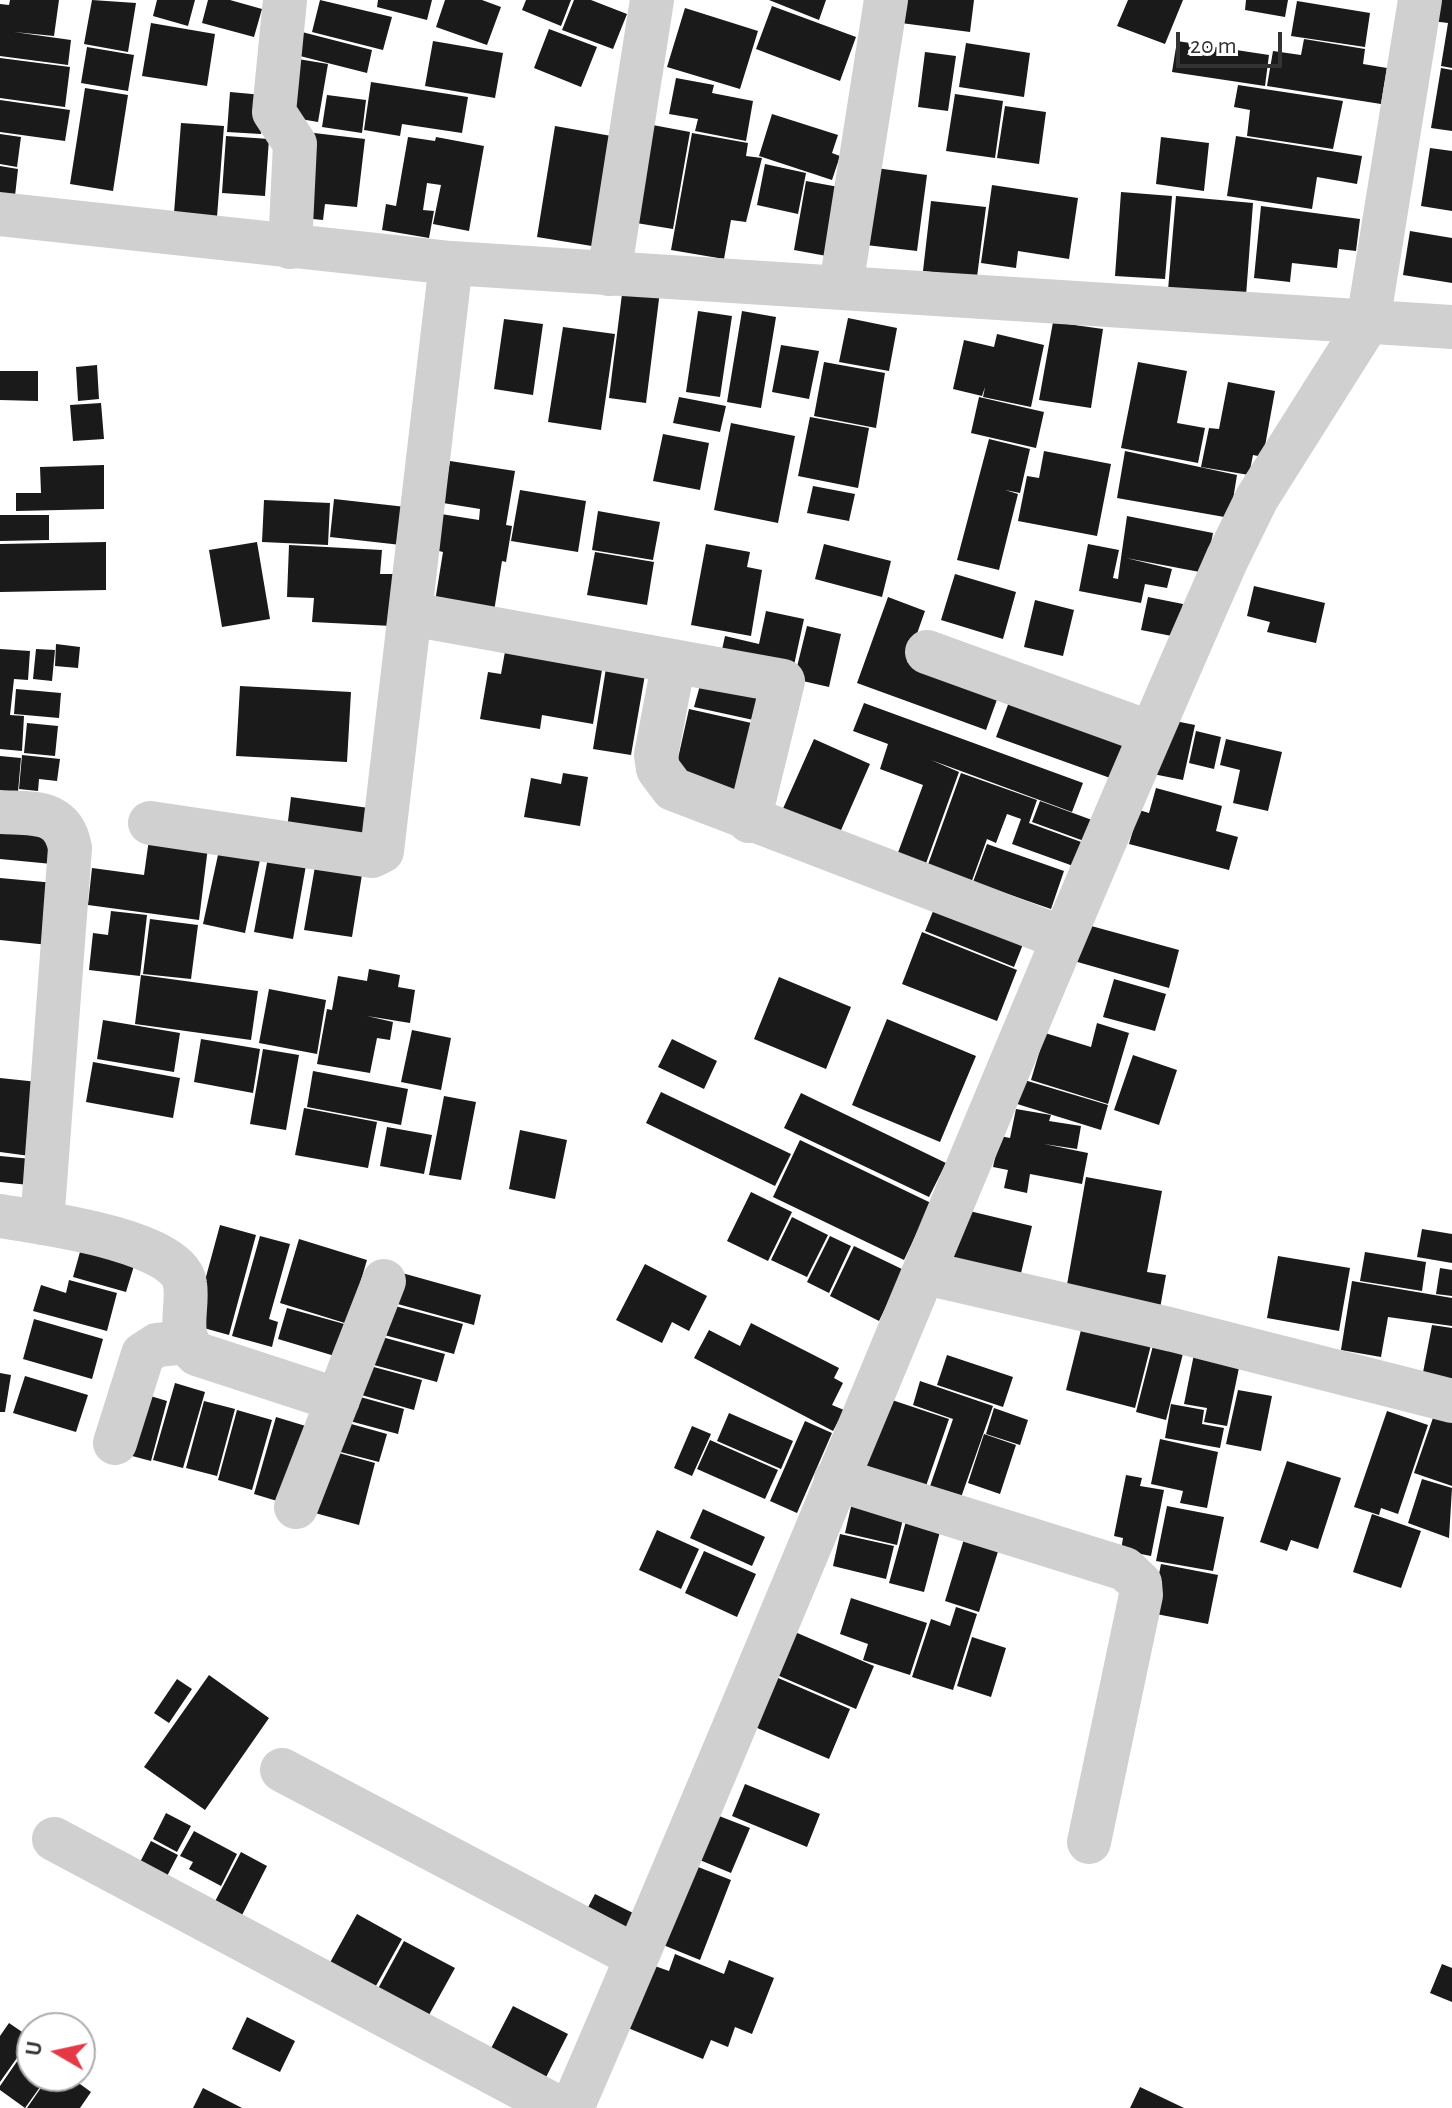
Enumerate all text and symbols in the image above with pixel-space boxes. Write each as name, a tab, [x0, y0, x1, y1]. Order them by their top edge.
scale bar	[1180, 16, 1286, 66]
text: 20 m	[1190, 34, 1237, 58]
north arrow	[16, 2012, 96, 2092]
text: U	[22, 2040, 46, 2057]

